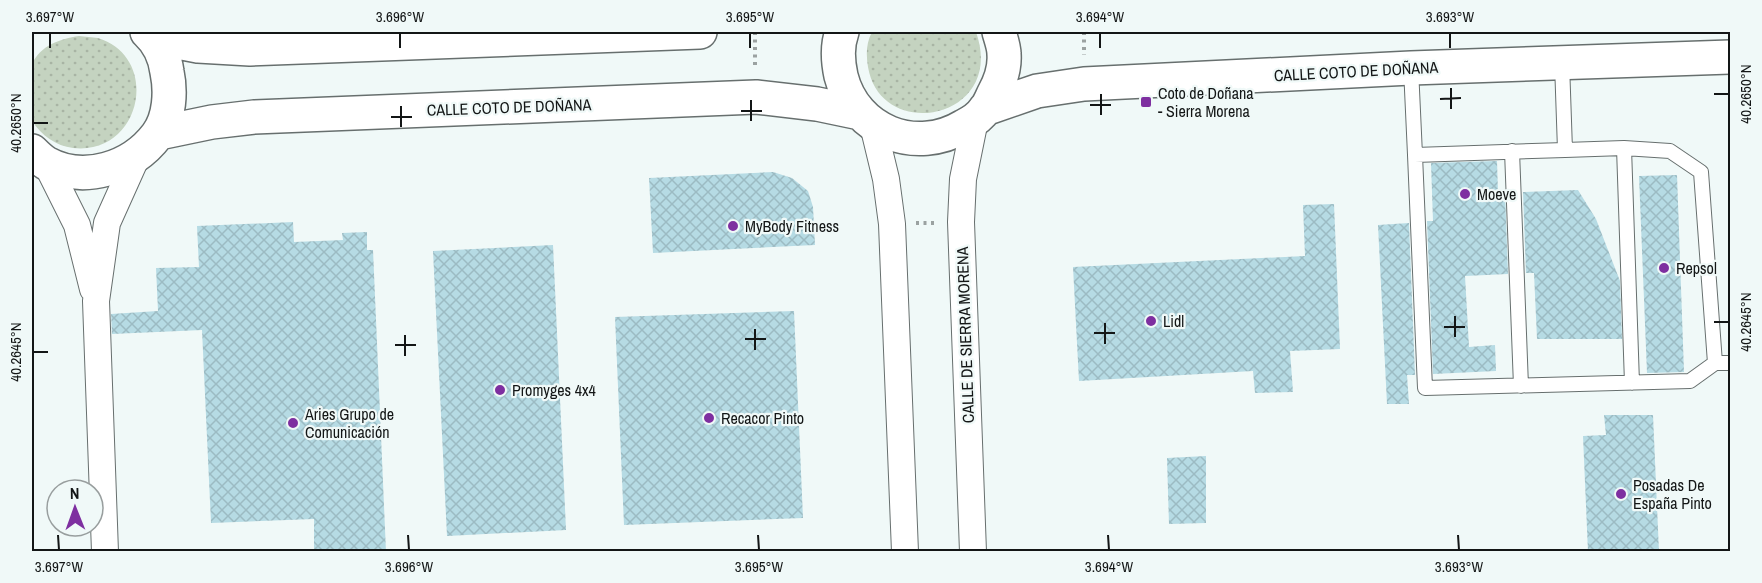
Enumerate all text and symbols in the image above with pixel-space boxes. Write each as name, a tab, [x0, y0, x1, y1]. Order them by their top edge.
text: 3.697°W	[26, 6, 75, 27]
text: 3.696°W	[376, 6, 425, 27]
text: 3.695°W	[726, 6, 775, 27]
text: 3.694°W	[1076, 6, 1125, 27]
text: 3.693°W	[1426, 6, 1475, 27]
street label: CALLE COTO DE DOÑANA	[1273, 56, 1439, 86]
text: 40.2650°N	[1735, 64, 1756, 124]
place label: Coto de Doñana - Sierra Morena	[1158, 82, 1254, 122]
text: 40.2650°N	[5, 93, 26, 153]
street label: CALLE COTO DE DOÑANA	[426, 93, 592, 121]
marker: Coto de Doñana - Sierra Morena	[1139, 95, 1153, 109]
place label: Moeve	[1477, 183, 1516, 205]
marker: Moeve	[1458, 187, 1472, 201]
place label: MyBody Fitness	[745, 215, 839, 237]
marker: MyBody Fitness	[726, 219, 740, 233]
street label: CALLE DE SIERRA MORENA	[951, 246, 979, 424]
place label: Repsol	[1676, 257, 1717, 279]
marker: Repsol	[1657, 261, 1671, 275]
text: 40.2645°N	[1735, 292, 1756, 352]
place label: Lidl	[1163, 310, 1184, 332]
marker: Lidl	[1144, 314, 1158, 328]
text: 40.2645°N	[5, 322, 26, 382]
place label: Promyges 4x4	[512, 379, 596, 401]
marker: Promyges 4x4	[493, 383, 507, 397]
place label: Aries Grupo de Comunicación	[304, 403, 394, 443]
place label: Recacor Pinto	[721, 407, 804, 429]
marker: Recacor Pinto	[702, 411, 716, 425]
marker: Aries Grupo de Comunicación	[286, 416, 300, 430]
place label: Posadas De España Pinto	[1633, 474, 1712, 514]
north arrow	[45, 478, 105, 538]
text: N	[70, 482, 80, 504]
marker: Posadas De España Pinto	[1614, 487, 1628, 501]
text: 3.697°W	[35, 556, 84, 577]
text: 3.696°W	[385, 556, 434, 577]
text: 3.695°W	[735, 556, 784, 577]
text: 3.694°W	[1085, 556, 1134, 577]
text: 3.693°W	[1435, 556, 1484, 577]

